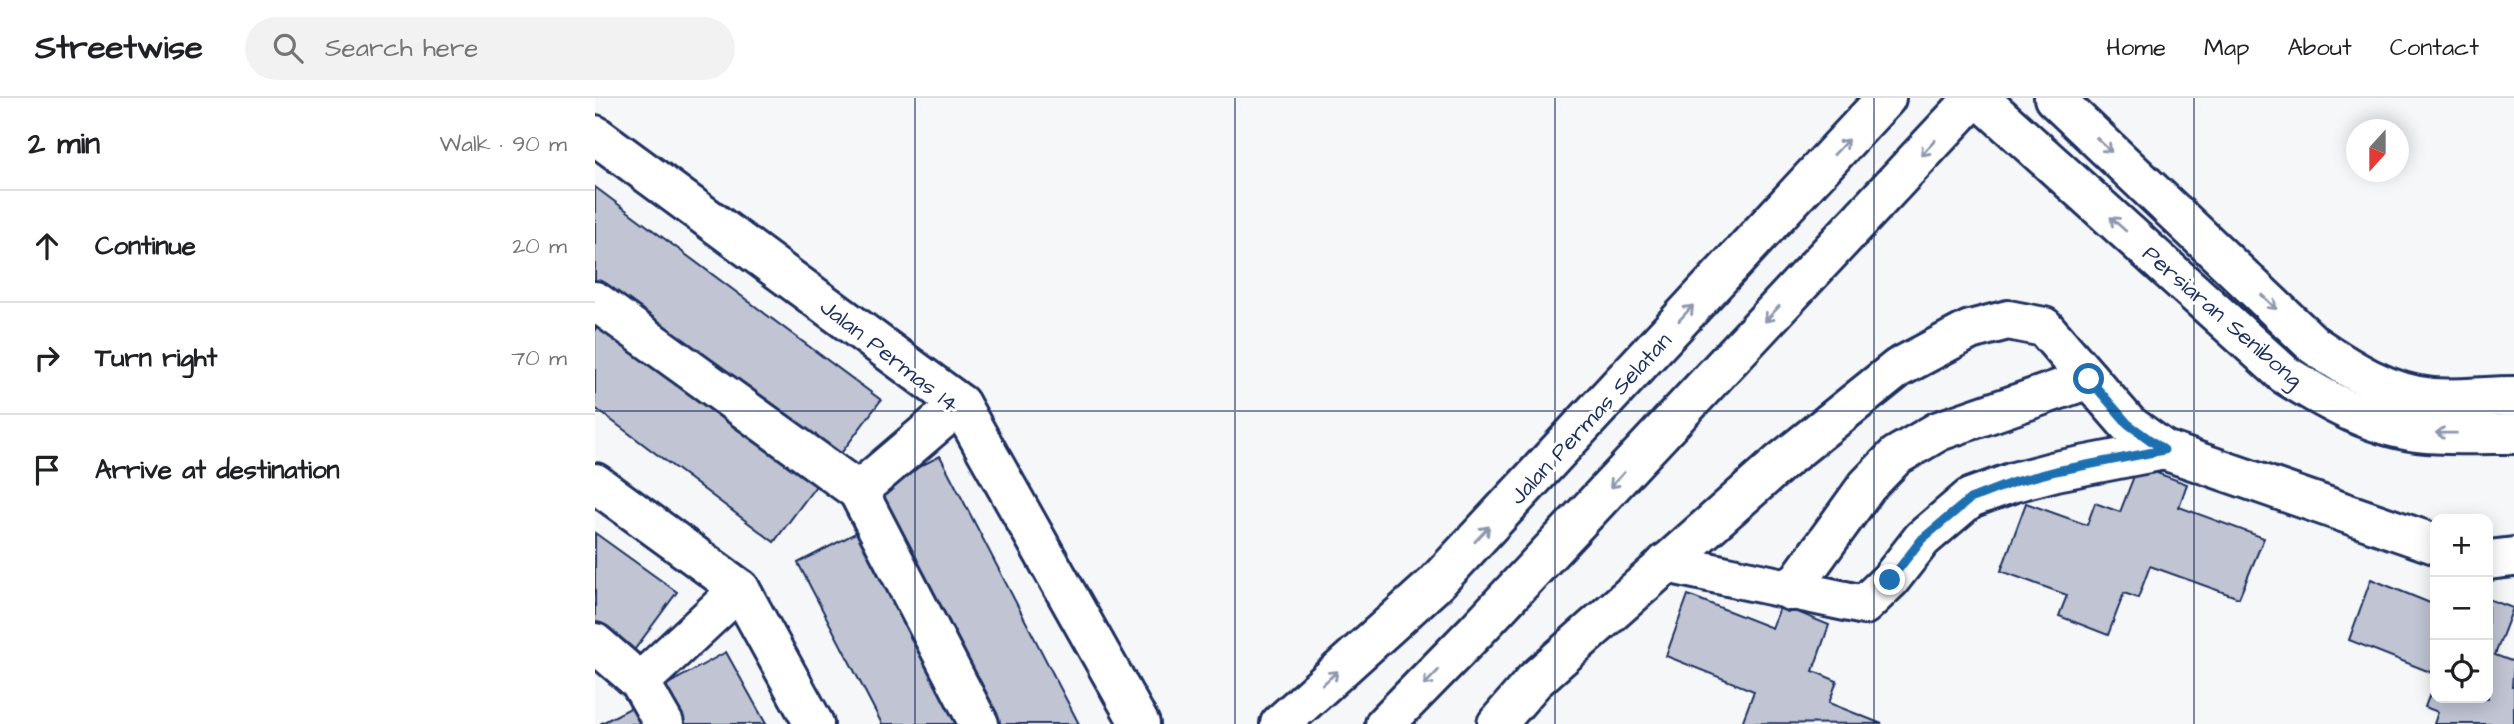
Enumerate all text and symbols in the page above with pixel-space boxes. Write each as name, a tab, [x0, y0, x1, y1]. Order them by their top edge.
search box	[245, 17, 735, 80]
text: Streetwise	[35, 25, 203, 71]
icon: search	[269, 29, 307, 67]
text: Search here	[325, 30, 478, 66]
text: Home	[2106, 31, 2166, 65]
text: Map	[2204, 31, 2249, 65]
text: About	[2287, 31, 2352, 65]
text: Contact	[2390, 31, 2479, 65]
north arrow	[2346, 119, 2409, 182]
text: 2 min	[28, 123, 100, 165]
text: Walk · 90 m	[440, 128, 567, 160]
one-way arrow	[2094, 136, 2112, 153]
one-way arrow	[1833, 138, 1849, 156]
one-way arrow	[1919, 139, 1936, 156]
one-way arrow	[2109, 216, 2127, 232]
icon: ahead	[28, 227, 66, 265]
text: Continue	[95, 228, 196, 264]
text: 20 m	[512, 230, 567, 262]
street label: Persiaran Senibong	[2135, 238, 2310, 396]
street label: Jalan Permas 14	[813, 291, 966, 421]
one-way arrow	[2260, 293, 2277, 310]
one-way arrow	[1678, 305, 1695, 322]
one-way arrow	[1764, 305, 1781, 322]
street label: Jalan Permas Selatan	[1502, 325, 1679, 512]
icon: right	[28, 339, 66, 377]
text: Turn right	[95, 340, 217, 376]
text: 70 m	[511, 342, 567, 374]
route start	[2073, 363, 2104, 394]
one-way arrow	[2435, 426, 2458, 440]
icon: arrive	[28, 451, 66, 489]
text: Arrive at destination	[95, 452, 340, 488]
one-way arrow	[1609, 471, 1625, 489]
map controls	[2430, 514, 2493, 703]
button: +	[2430, 514, 2493, 577]
one-way arrow	[1473, 526, 1490, 543]
route end	[1874, 564, 1905, 595]
button: −	[2430, 577, 2493, 640]
button: locate	[2430, 640, 2493, 703]
one-way arrow	[1422, 669, 1439, 686]
one-way arrow	[1321, 670, 1338, 687]

